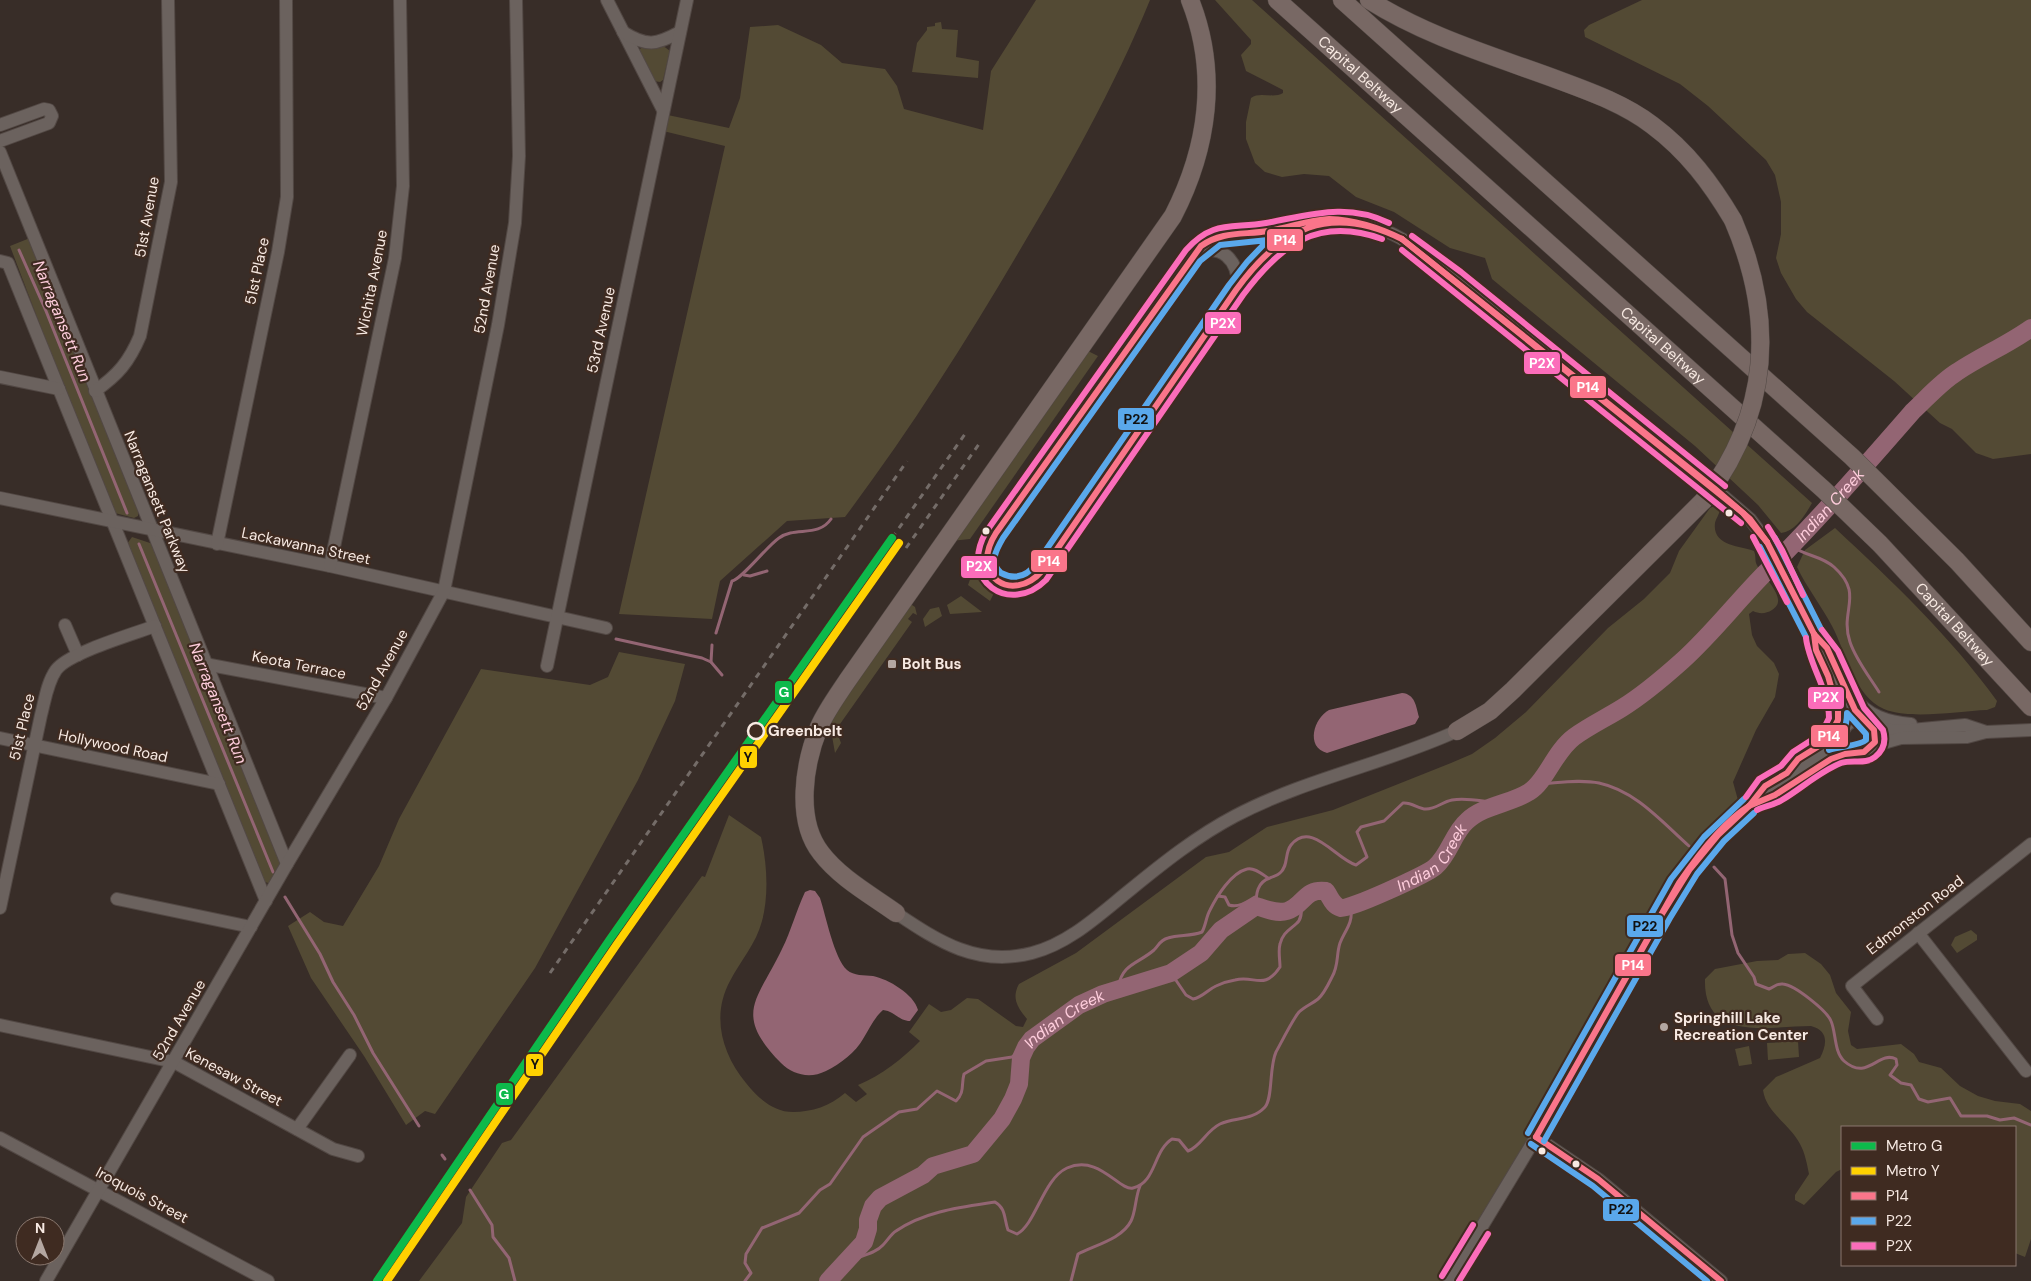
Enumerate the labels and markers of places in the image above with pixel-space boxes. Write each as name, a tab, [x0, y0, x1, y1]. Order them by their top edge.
unlabelled marker	[1724, 508, 1734, 518]
unlabelled marker	[981, 526, 991, 536]
place label: Bolt Bus	[902, 654, 962, 674]
marker: Bolt Bus	[886, 658, 898, 670]
place label: Greenbelt	[768, 721, 842, 741]
marker: Greenbelt	[747, 722, 765, 740]
place label: Springhill Lake Recreation Center	[1674, 1008, 1808, 1045]
marker: Springhill Lake Recreation Center	[1658, 1021, 1670, 1033]
unlabelled marker	[1537, 1146, 1547, 1156]
unlabelled marker	[1571, 1159, 1581, 1169]

